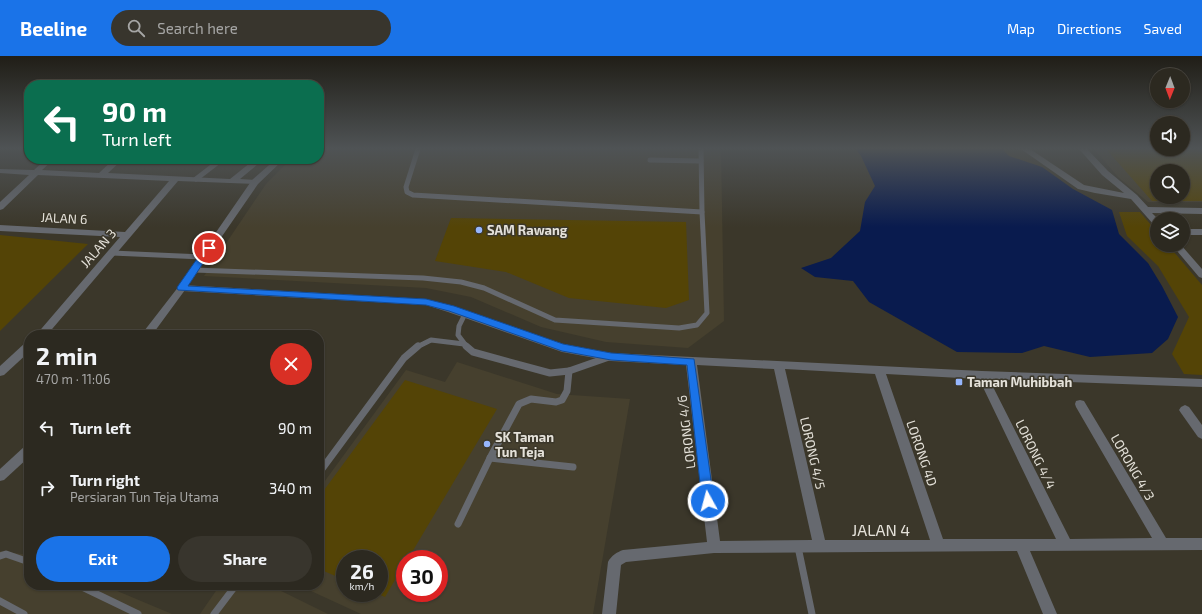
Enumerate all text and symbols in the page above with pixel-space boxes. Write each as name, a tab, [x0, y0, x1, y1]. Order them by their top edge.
search box	[111, 10, 391, 46]
text: Beeline	[20, 17, 87, 40]
icon: search	[125, 17, 147, 39]
text: Search here	[157, 19, 238, 37]
text: Map	[1007, 20, 1035, 37]
text: Directions	[1057, 20, 1122, 37]
text: Saved	[1144, 20, 1182, 37]
north arrow	[1150, 68, 1190, 108]
map controls	[1150, 68, 1190, 252]
text: 90 m	[102, 94, 167, 128]
icon: left	[36, 96, 88, 148]
button: sound	[1150, 116, 1190, 156]
text: Turn left	[102, 128, 172, 150]
button: search	[1150, 164, 1190, 204]
street label: JALAN 6	[40, 209, 88, 227]
button: layers	[1150, 212, 1190, 252]
place label: SAM Rawang	[487, 222, 568, 238]
street label: JALAN 3	[77, 225, 119, 271]
marker: SAM Rawang	[474, 225, 484, 235]
pin	[192, 231, 226, 265]
icon: arrive	[198, 237, 220, 259]
text: 2 min	[36, 341, 97, 370]
button: close	[270, 343, 312, 385]
text: 470 m · 11:06	[36, 371, 110, 387]
place label: Taman Muhibbah	[967, 374, 1072, 390]
marker: Taman Muhibbah	[954, 377, 964, 387]
street label: LORONG 4/6	[674, 394, 698, 470]
street label: LORONG 4/5	[797, 415, 829, 491]
icon: left	[36, 417, 58, 439]
street label: LORONG 4/4	[1012, 417, 1060, 491]
street label: LORONG 4D	[903, 418, 941, 488]
text: Turn left	[70, 419, 131, 437]
text: 90 m	[278, 419, 312, 437]
place label: SK Taman Tun Teja	[495, 429, 554, 460]
street label: LORONG 4/3	[1108, 431, 1158, 503]
marker: SK Taman Tun Teja	[482, 439, 492, 449]
text: Turn right	[70, 471, 140, 489]
icon: right	[36, 477, 58, 499]
text: 340 m	[269, 479, 312, 497]
position arrow	[687, 480, 729, 522]
text: Persiaran Tun Teja Utama	[70, 489, 219, 505]
street label: JALAN 4	[852, 520, 910, 539]
button: Exit	[36, 536, 170, 582]
button: Share	[178, 536, 312, 582]
speed limit sign: 30	[396, 550, 448, 602]
text: 26	[350, 559, 374, 583]
text: km/h	[350, 580, 374, 592]

